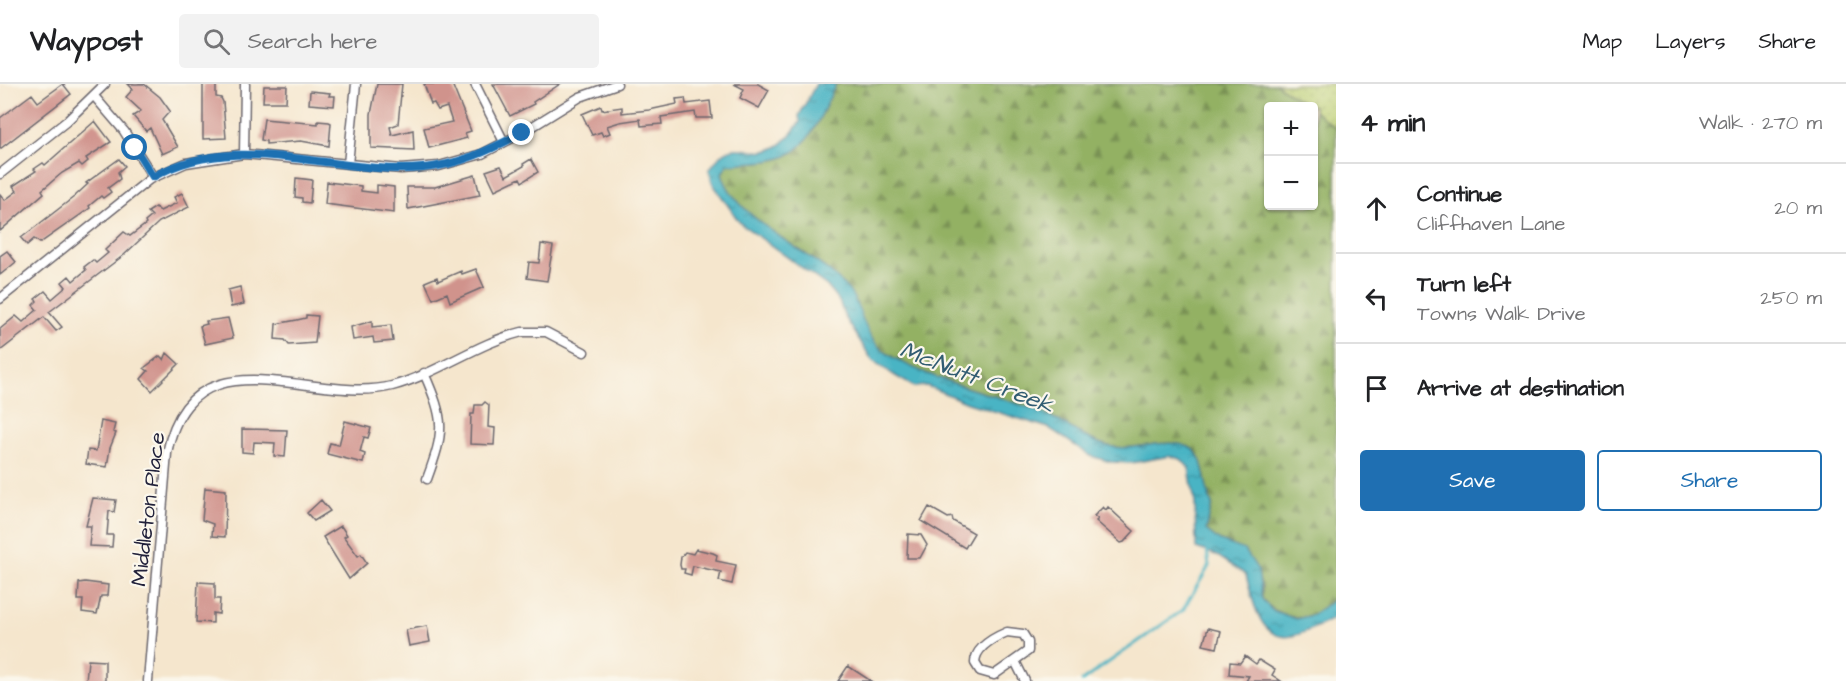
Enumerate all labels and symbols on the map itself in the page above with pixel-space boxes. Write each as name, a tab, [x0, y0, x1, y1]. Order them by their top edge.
route end	[508, 119, 534, 145]
route start	[121, 134, 147, 160]
water label: McNutt Creek	[895, 333, 1060, 423]
street label: Middleton Place	[124, 430, 173, 588]

